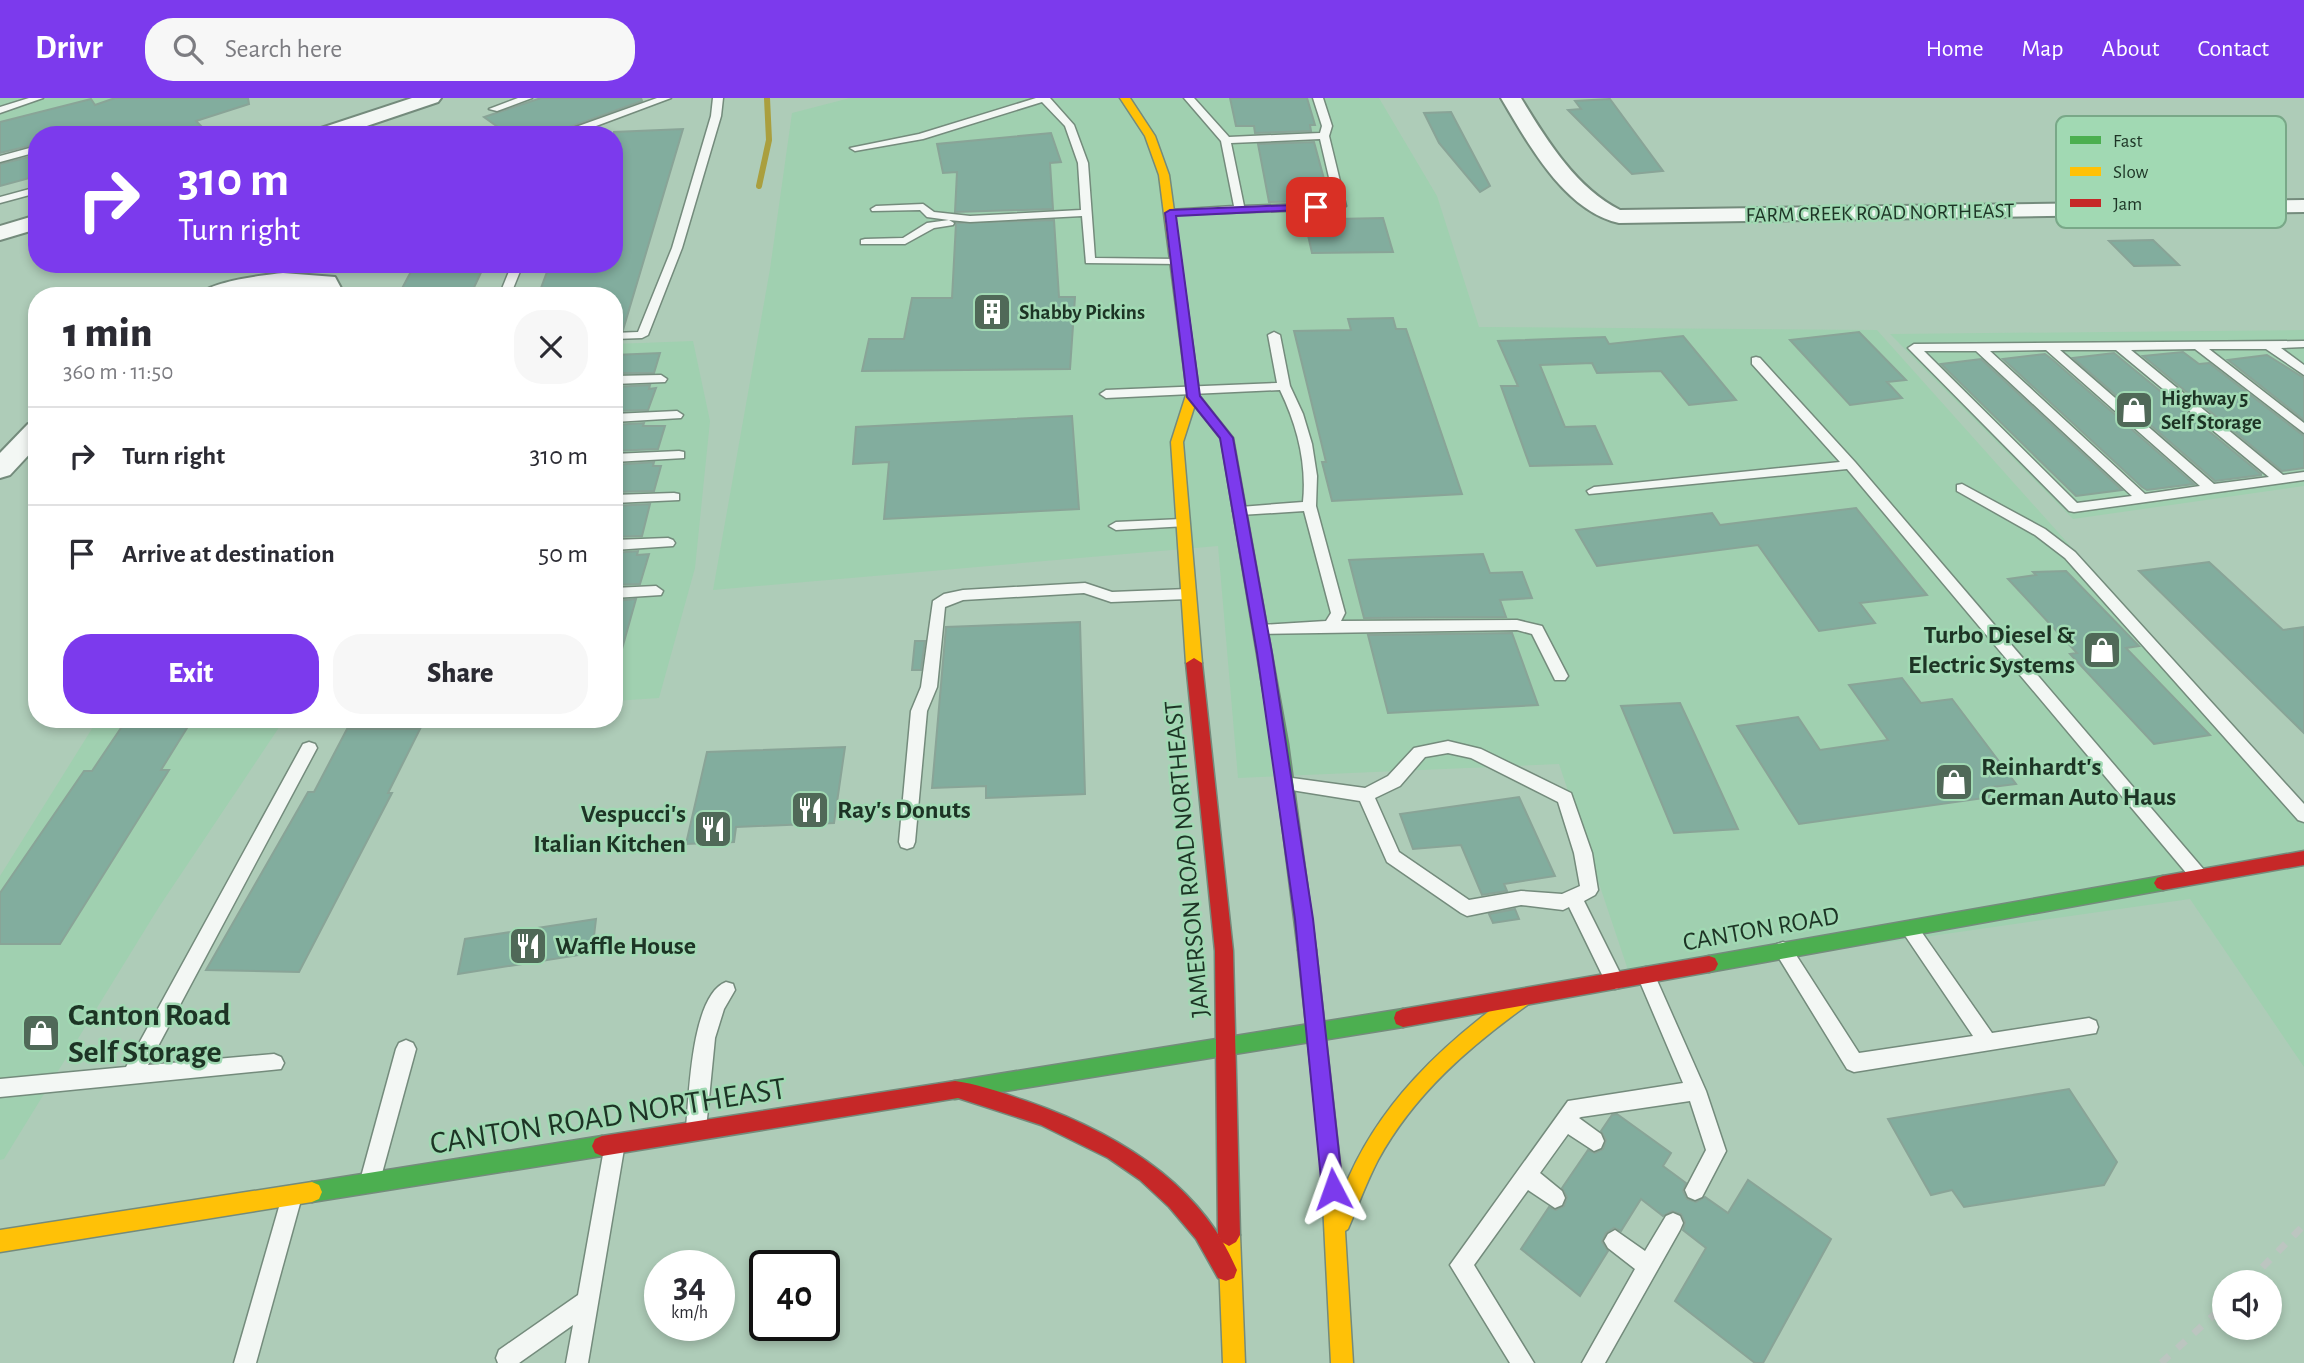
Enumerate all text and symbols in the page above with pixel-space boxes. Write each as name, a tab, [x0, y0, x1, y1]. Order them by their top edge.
search box	[145, 18, 635, 81]
icon: search	[169, 30, 207, 68]
text: Drivr	[35, 32, 103, 65]
text: Search here	[225, 36, 342, 62]
text: Home	[1926, 37, 1984, 61]
text: Map	[2022, 37, 2064, 61]
text: About	[2102, 37, 2159, 61]
text: Contact	[2197, 37, 2269, 61]
legend	[2056, 116, 2286, 228]
text: Fast	[2113, 132, 2143, 151]
icon: right	[63, 154, 154, 245]
text: 310 m	[178, 156, 289, 205]
text: Slow	[2113, 163, 2149, 182]
pin	[1286, 177, 1346, 237]
icon: arrive	[1297, 188, 1335, 226]
text: Jam	[2113, 195, 2142, 214]
street label: FARM CREEK ROAD NORTHEAST	[1745, 200, 2015, 226]
text: Turn right	[178, 214, 300, 246]
building icon: Shabby Pickins	[971, 291, 1013, 333]
place label: Shabby Pickins	[1019, 302, 1145, 323]
button: close	[514, 310, 588, 384]
text: 1 min	[63, 312, 152, 354]
text: 360 m · 11:50	[63, 361, 173, 384]
place label: Highway 5 Self Storage	[2161, 388, 2262, 433]
shop icon: Highway 5 Self Storage	[2113, 389, 2155, 431]
icon: right	[63, 437, 101, 475]
text: Turn right	[122, 443, 225, 469]
text: 310 m	[530, 443, 588, 469]
icon: arrive	[63, 535, 101, 573]
text: Arrive at destination	[122, 541, 335, 567]
text: 50 m	[538, 541, 588, 567]
place label: Turbo Diesel & Electric Systems	[1908, 622, 2076, 678]
shop icon: Turbo Diesel & Electric Systems	[2081, 629, 2123, 671]
button: Exit	[63, 634, 319, 714]
button: Share	[333, 634, 588, 714]
street label: JAMERSON ROAD NORTHEAST	[1160, 699, 1214, 1018]
place label: Reinhardt's German Auto Haus	[1981, 754, 2176, 810]
shop icon: Reinhardt's German Auto Haus	[1933, 761, 1975, 803]
restaurant icon: Ray's Donuts	[789, 789, 831, 831]
place label: Ray's Donuts	[837, 797, 971, 823]
place label: Vespucci's Italian Kitchen	[533, 801, 686, 857]
restaurant icon: Vespucci's Italian Kitchen	[692, 808, 734, 850]
street label: CANTON ROAD	[1681, 902, 1841, 956]
restaurant icon: Waffle House	[507, 925, 549, 967]
place label: Waffle House	[555, 933, 696, 959]
place label: Canton Road Self Storage	[68, 999, 231, 1068]
shop icon: Canton Road Self Storage	[20, 1012, 62, 1054]
street label: CANTON ROAD NORTHEAST	[428, 1072, 789, 1160]
position arrow	[1296, 1152, 1370, 1226]
speed limit sign: 40	[749, 1250, 840, 1341]
text: 34	[673, 1269, 706, 1304]
map controls	[2212, 1270, 2282, 1340]
button: sound	[2212, 1270, 2282, 1340]
text: km/h	[671, 1304, 708, 1322]

